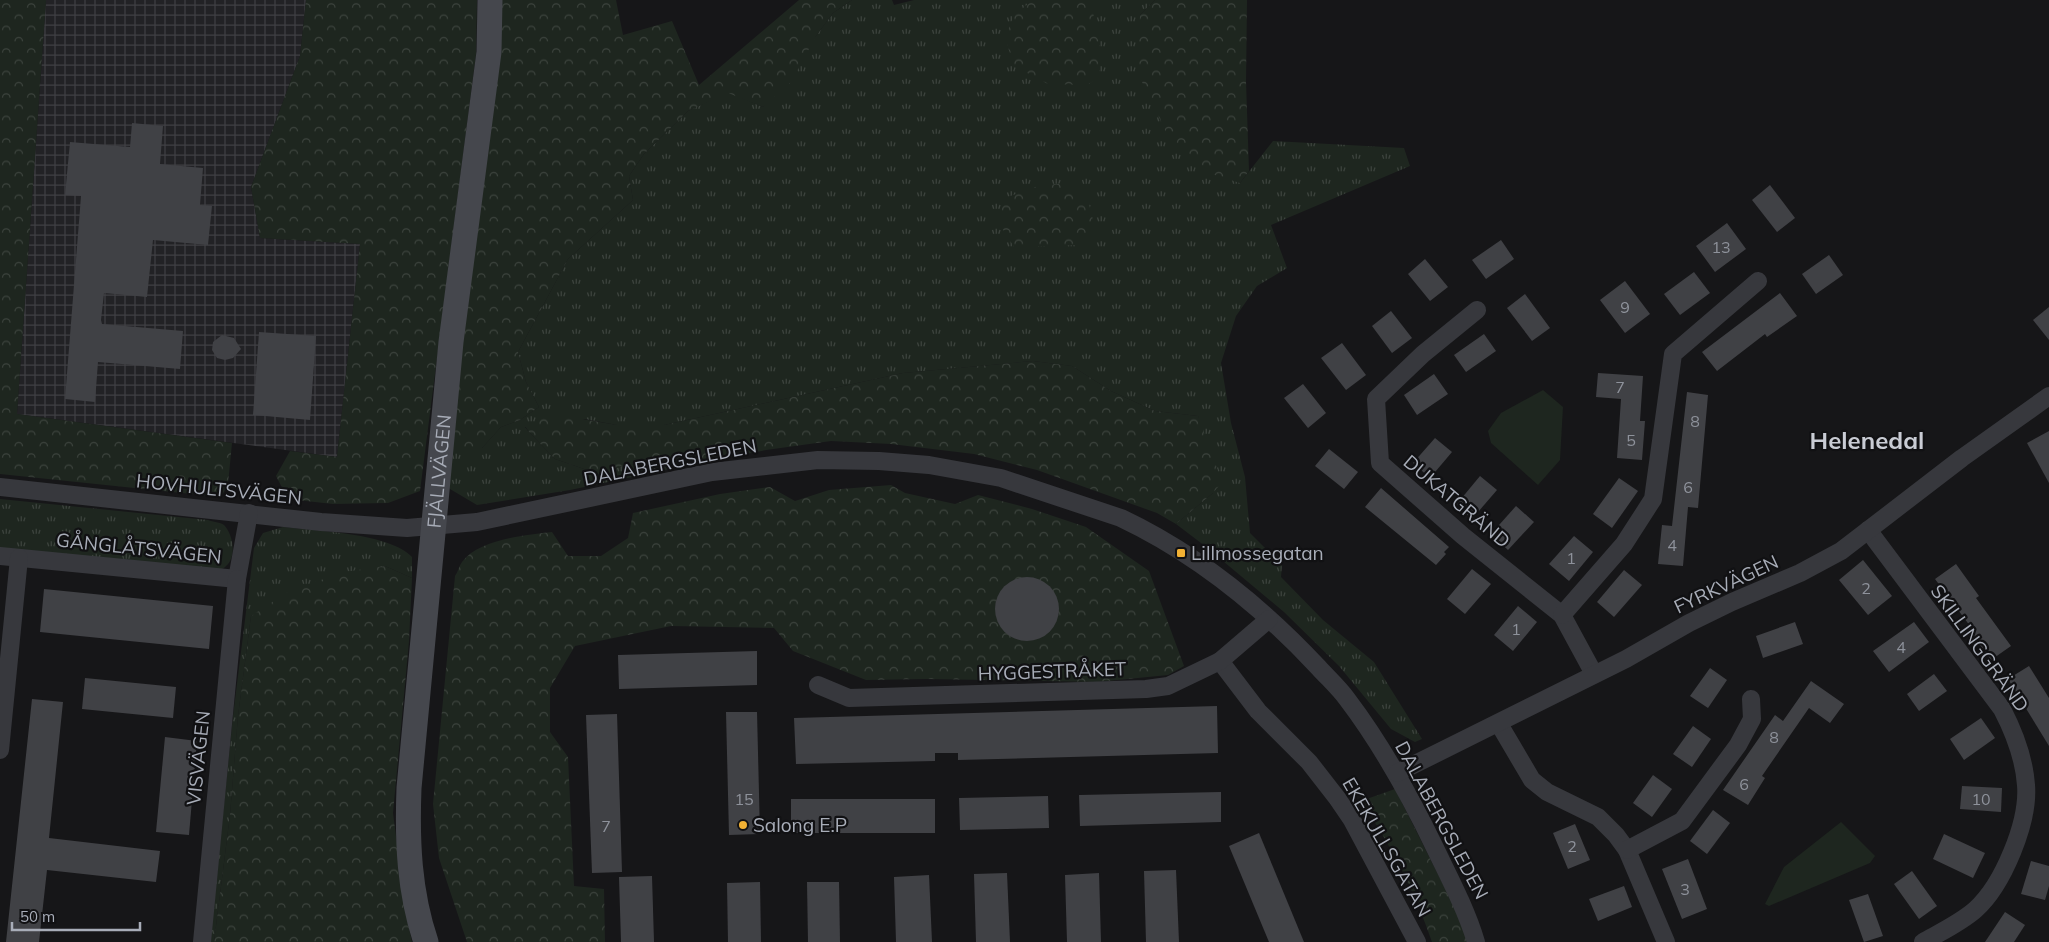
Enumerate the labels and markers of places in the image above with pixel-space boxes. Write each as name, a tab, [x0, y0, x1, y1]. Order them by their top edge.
place label: Lillmossegatan	[1191, 541, 1324, 565]
marker: Lillmossegatan	[1175, 547, 1187, 559]
place label: Salong E.P	[753, 813, 847, 837]
marker: Salong E.P	[737, 819, 749, 831]

